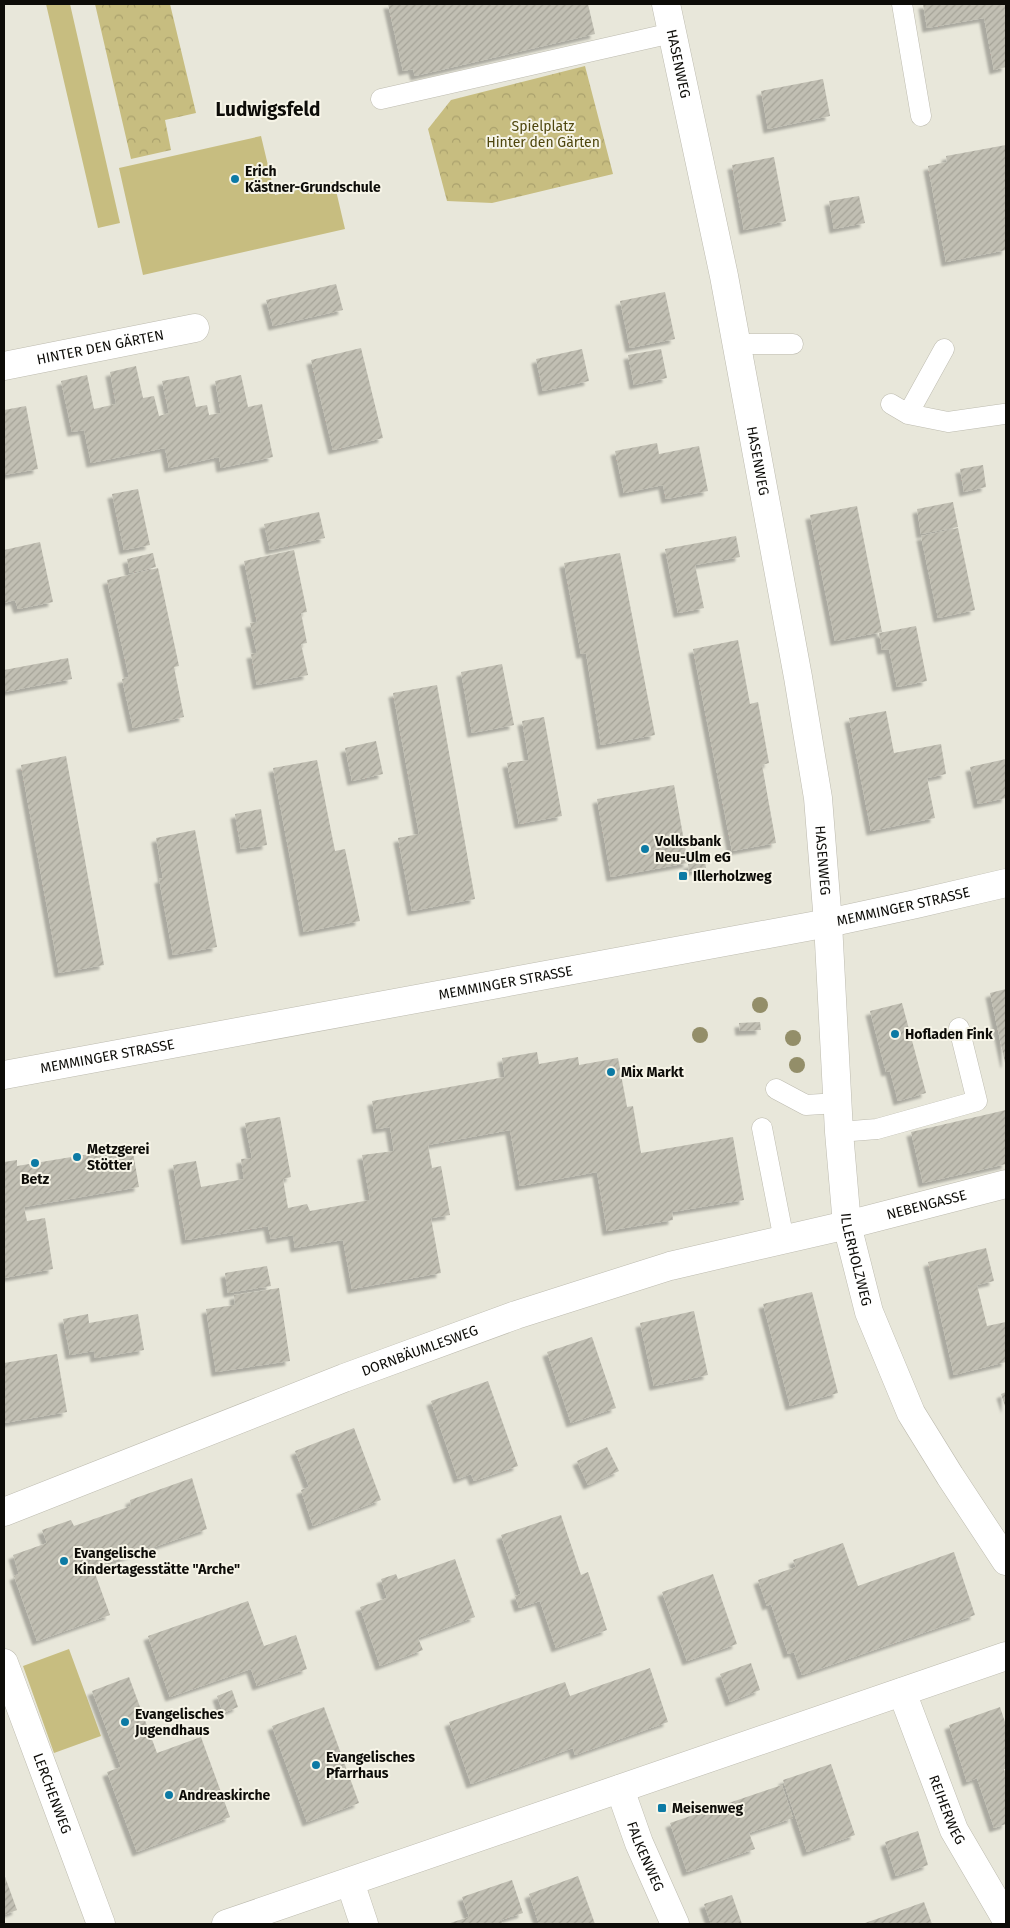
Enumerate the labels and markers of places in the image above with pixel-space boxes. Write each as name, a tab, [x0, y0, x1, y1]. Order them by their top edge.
place label: Erich Kästner-Grundschule	[245, 163, 381, 196]
marker: Erich Kästner-Grundschule	[229, 173, 241, 185]
place label: Volksbank Neu-Ulm eG	[654, 833, 731, 866]
marker: Volksbank Neu-Ulm eG	[639, 843, 651, 855]
place label: Illerholzweg	[693, 868, 772, 885]
marker: Illerholzweg	[677, 870, 689, 882]
place label: Hofladen Fink	[905, 1026, 993, 1043]
marker: Hofladen Fink	[889, 1028, 901, 1040]
place label: Mix Markt	[621, 1064, 684, 1081]
marker: Mix Markt	[605, 1066, 617, 1078]
place label: Metzgerei Stötter	[87, 1141, 149, 1174]
marker: Metzgerei Stötter	[71, 1151, 83, 1163]
marker: Betz	[29, 1157, 41, 1169]
place label: Betz	[21, 1171, 50, 1188]
place label: Evangelische Kindertagesstätte "Arche"	[74, 1545, 240, 1578]
marker: Evangelische Kindertagesstätte "Arche"	[58, 1555, 70, 1567]
place label: Evangelisches Jugendhaus	[134, 1706, 224, 1739]
marker: Evangelisches Jugendhaus	[119, 1716, 131, 1728]
place label: Evangelisches Pfarrhaus	[326, 1749, 415, 1782]
marker: Evangelisches Pfarrhaus	[310, 1759, 322, 1771]
place label: Andreaskirche	[178, 1787, 270, 1804]
marker: Andreaskirche	[163, 1789, 175, 1801]
place label: Meisenweg	[672, 1800, 743, 1817]
marker: Meisenweg	[656, 1802, 668, 1814]

